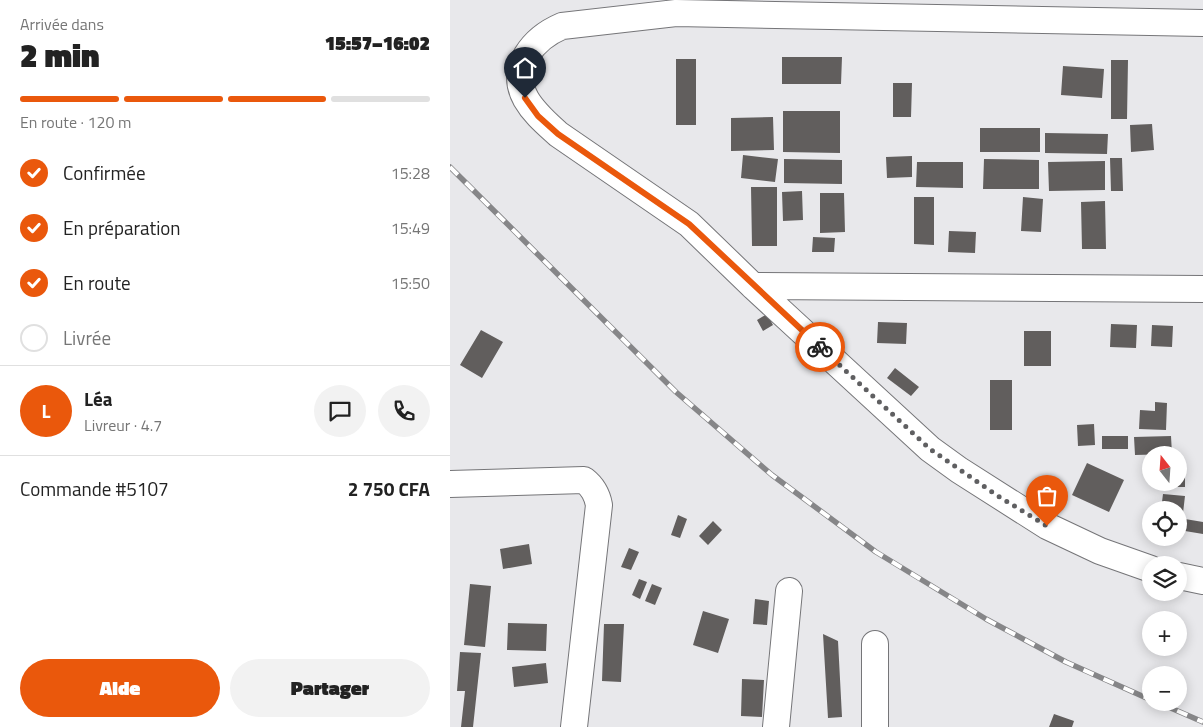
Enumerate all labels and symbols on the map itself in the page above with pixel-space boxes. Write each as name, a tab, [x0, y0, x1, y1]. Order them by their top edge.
pin	[504, 47, 546, 98]
courier	[795, 322, 845, 372]
north arrow	[1142, 446, 1188, 491]
pin	[1026, 475, 1068, 526]

